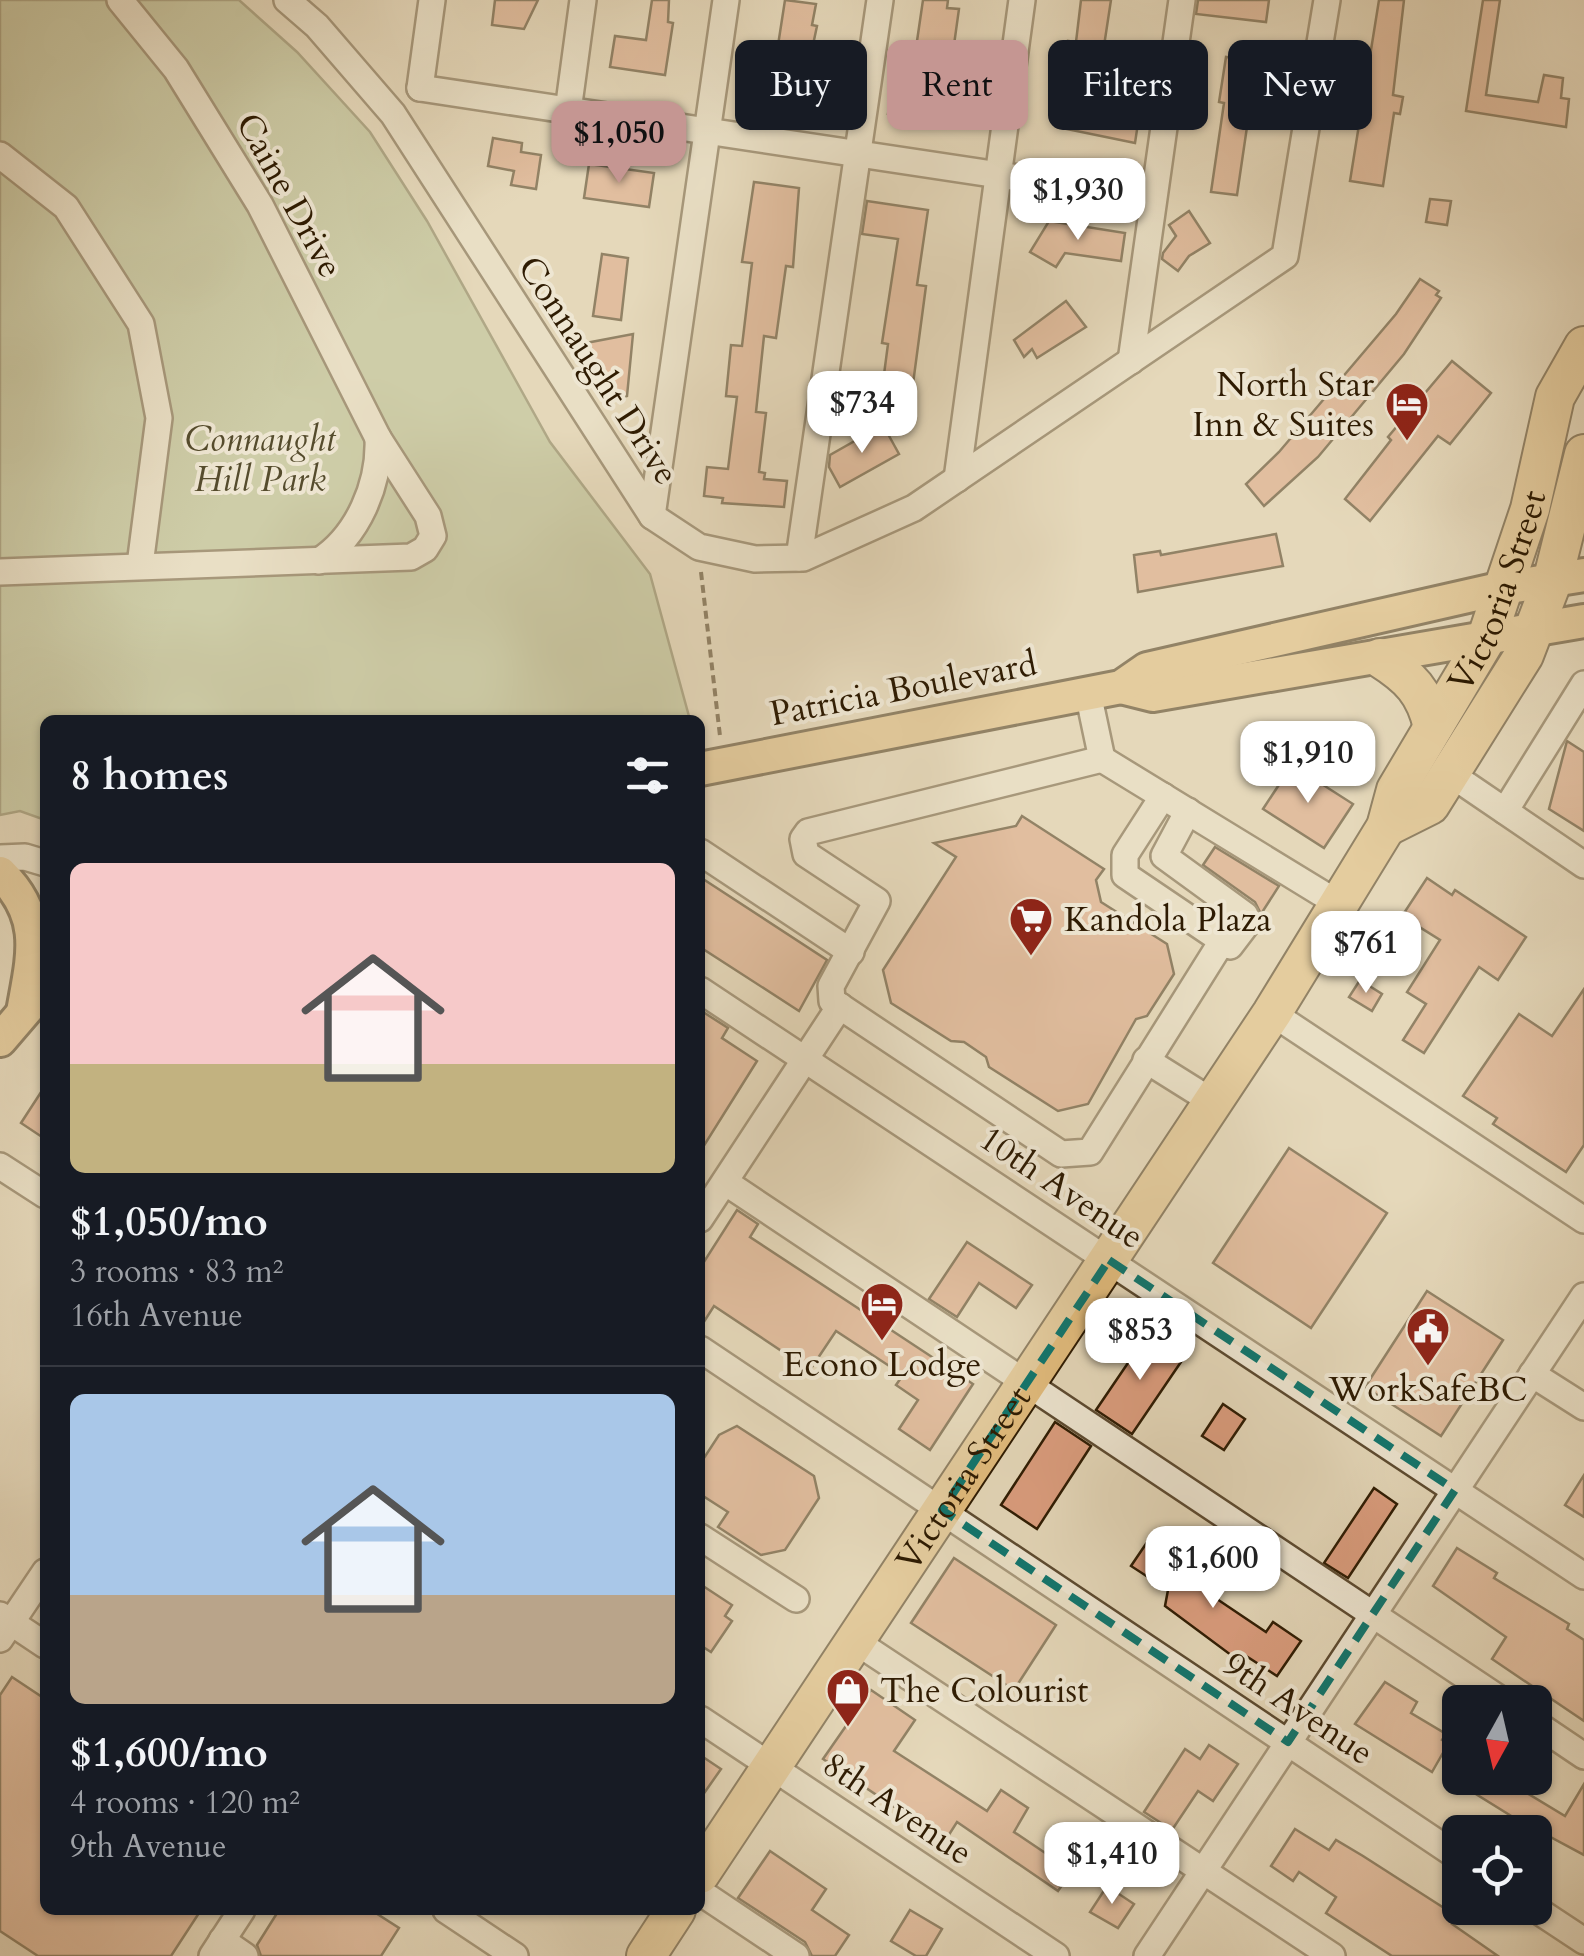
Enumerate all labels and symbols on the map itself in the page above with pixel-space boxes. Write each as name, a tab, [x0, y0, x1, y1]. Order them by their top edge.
pin: $1,050	[538, 101, 700, 186]
street label: Caine Drive	[224, 104, 354, 287]
pin: $1,930	[997, 158, 1159, 243]
street label: Connaught Drive	[506, 247, 690, 494]
place label: North Star Inn & Suites	[1192, 361, 1374, 449]
pin: $734	[803, 371, 921, 456]
hotel icon: North Star Inn & Suites	[1384, 381, 1430, 442]
park label: Connaught Hill Park	[185, 416, 337, 504]
street label: Victoria Street	[1437, 486, 1558, 701]
street label: Patricia Boulevard	[766, 640, 1041, 738]
pin: $1,910	[1227, 721, 1389, 806]
supermarket icon: Kandola Plaza	[1008, 896, 1054, 957]
place label: Kandola Plaza	[1064, 896, 1272, 944]
pin: $761	[1307, 911, 1425, 996]
street label: 10th Avenue	[970, 1115, 1153, 1261]
hotel icon: Econo Lodge	[859, 1281, 905, 1342]
pin: $853	[1081, 1298, 1199, 1383]
public building icon: WorkSafeBC	[1405, 1306, 1451, 1367]
place label: Econo Lodge	[783, 1341, 981, 1389]
place label: WorkSafeBC	[1328, 1366, 1527, 1414]
street label: Victoria Street	[885, 1377, 1043, 1581]
pin: $1,600	[1132, 1526, 1294, 1611]
street label: 9th Avenue	[1214, 1641, 1383, 1777]
shop icon: The Colourist	[825, 1667, 871, 1728]
place label: The Colourist	[880, 1667, 1088, 1715]
north arrow	[1442, 1685, 1552, 1795]
street label: 8th Avenue	[813, 1741, 982, 1877]
pin: $1,410	[1031, 1822, 1193, 1907]

